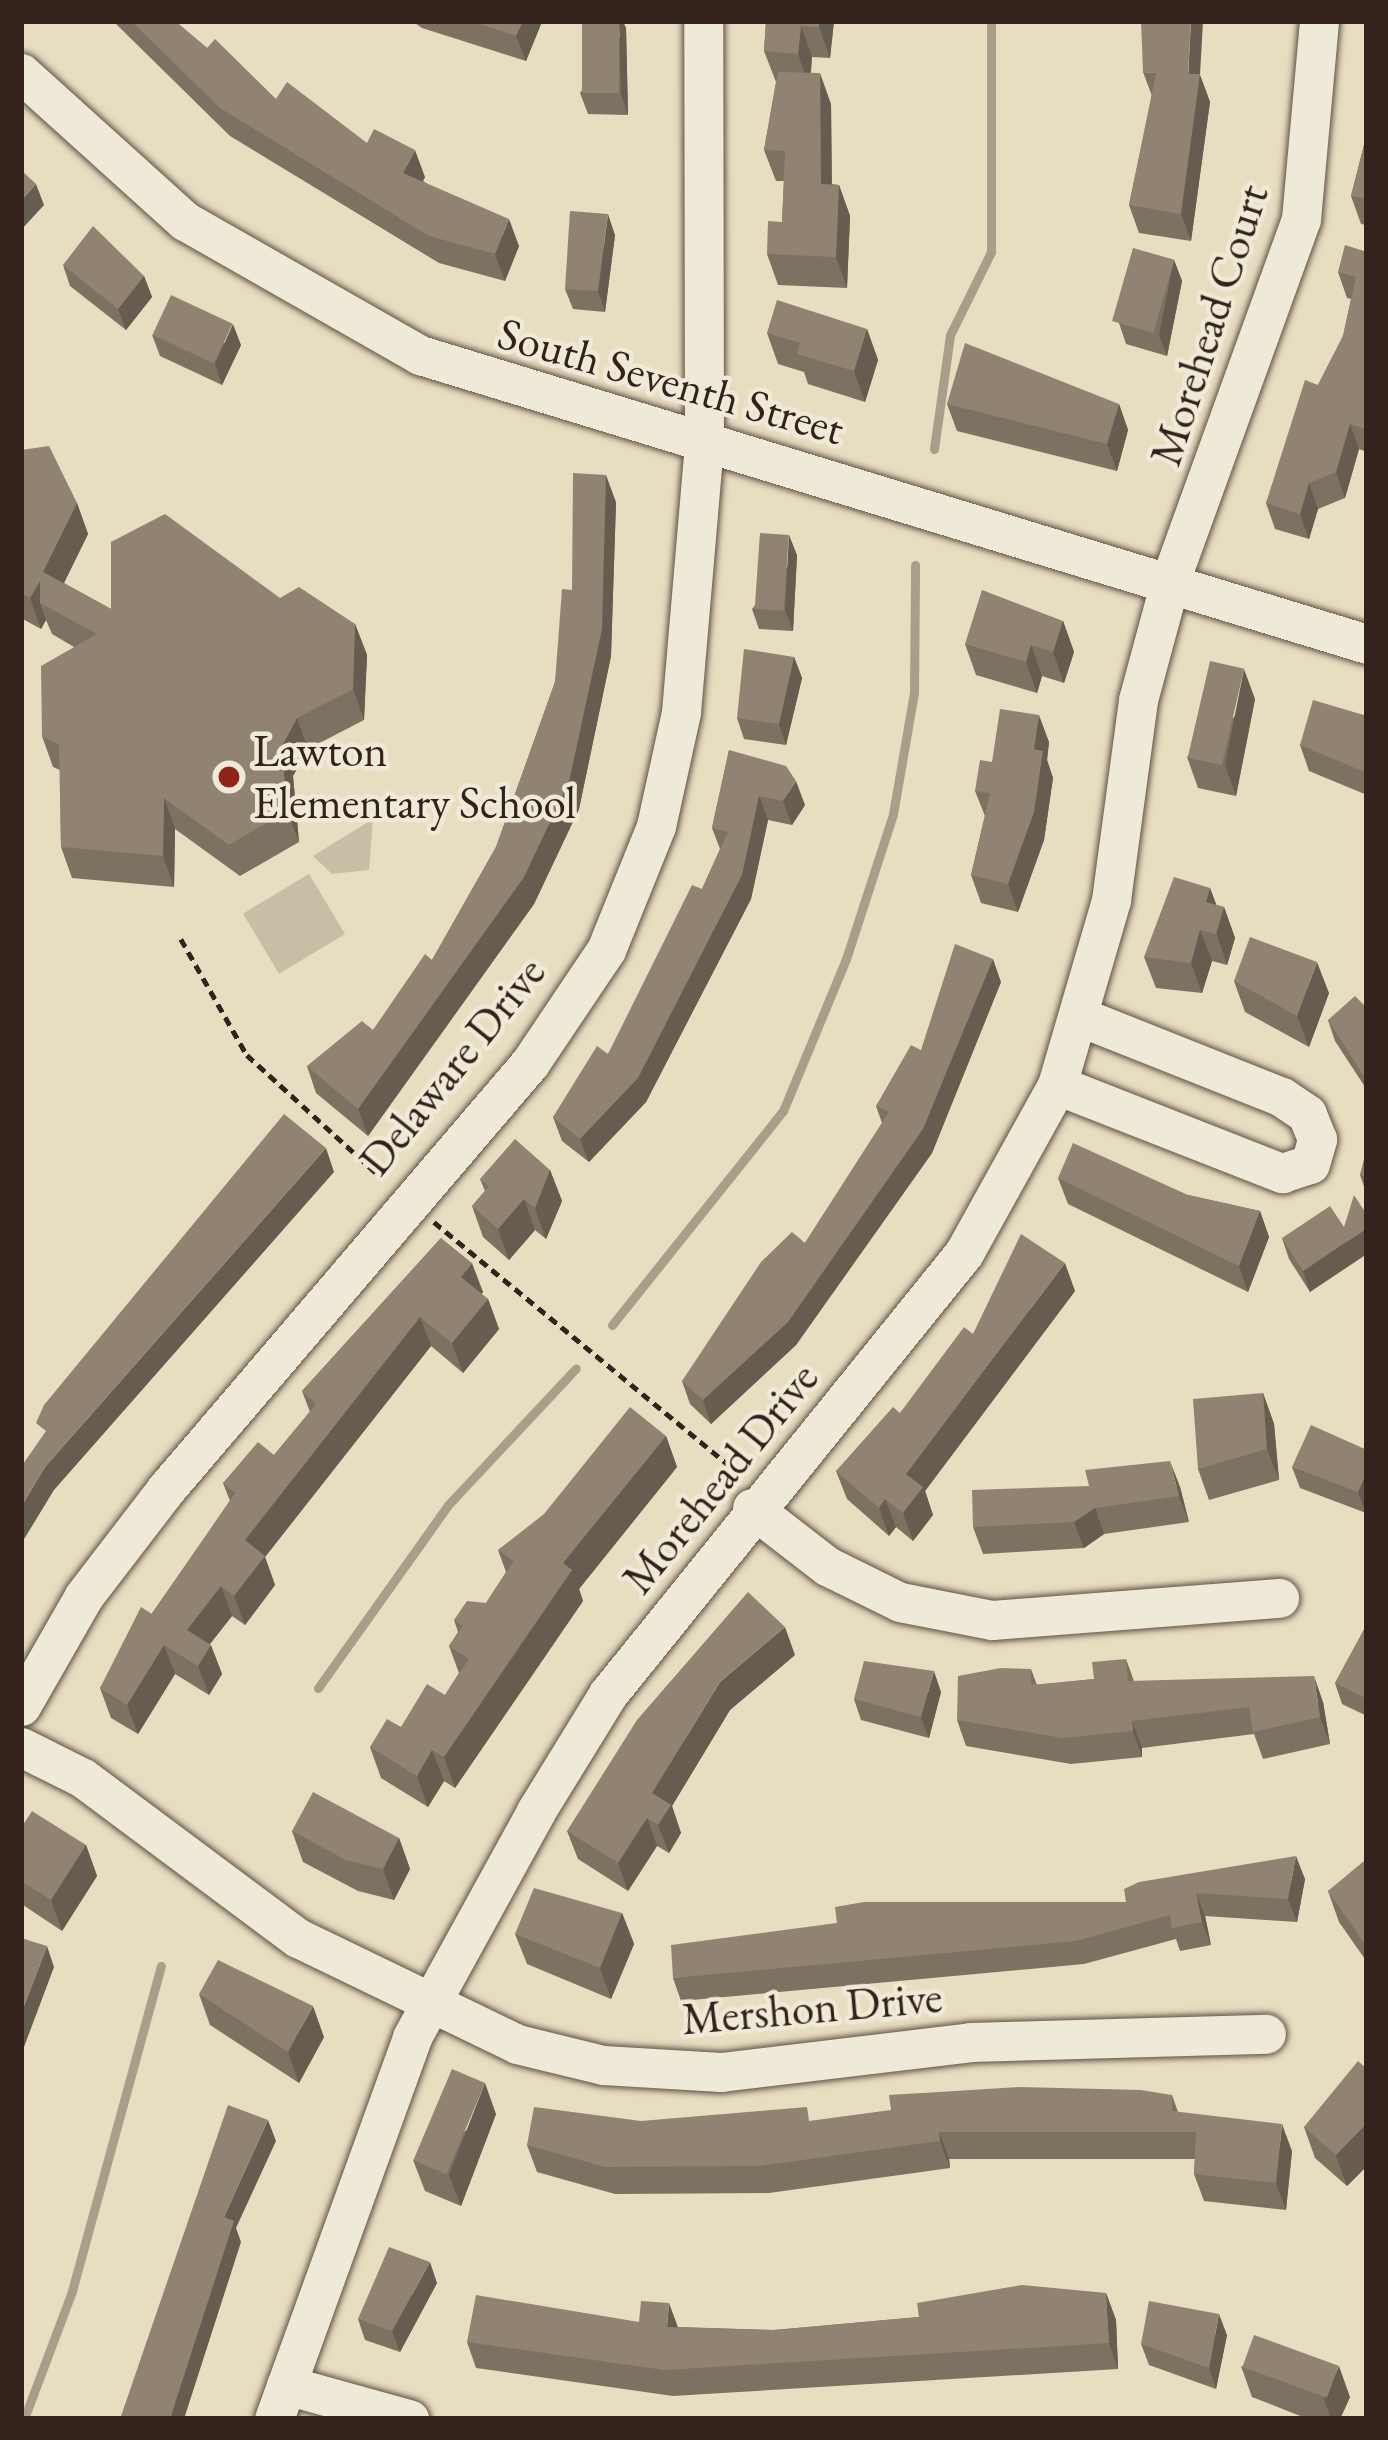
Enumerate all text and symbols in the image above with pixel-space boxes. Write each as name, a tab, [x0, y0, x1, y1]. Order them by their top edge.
street label: Morehead Court	[1138, 178, 1280, 472]
street label: South Seventh Street	[492, 306, 850, 456]
place label: Lawton Elementary School	[253, 724, 576, 830]
marker: Lawton Elementary School	[216, 764, 242, 790]
street label: Delaware Drive	[348, 946, 556, 1186]
street label: Morehead Drive	[611, 1352, 829, 1604]
street label: Mershon Drive	[680, 1970, 944, 2046]

